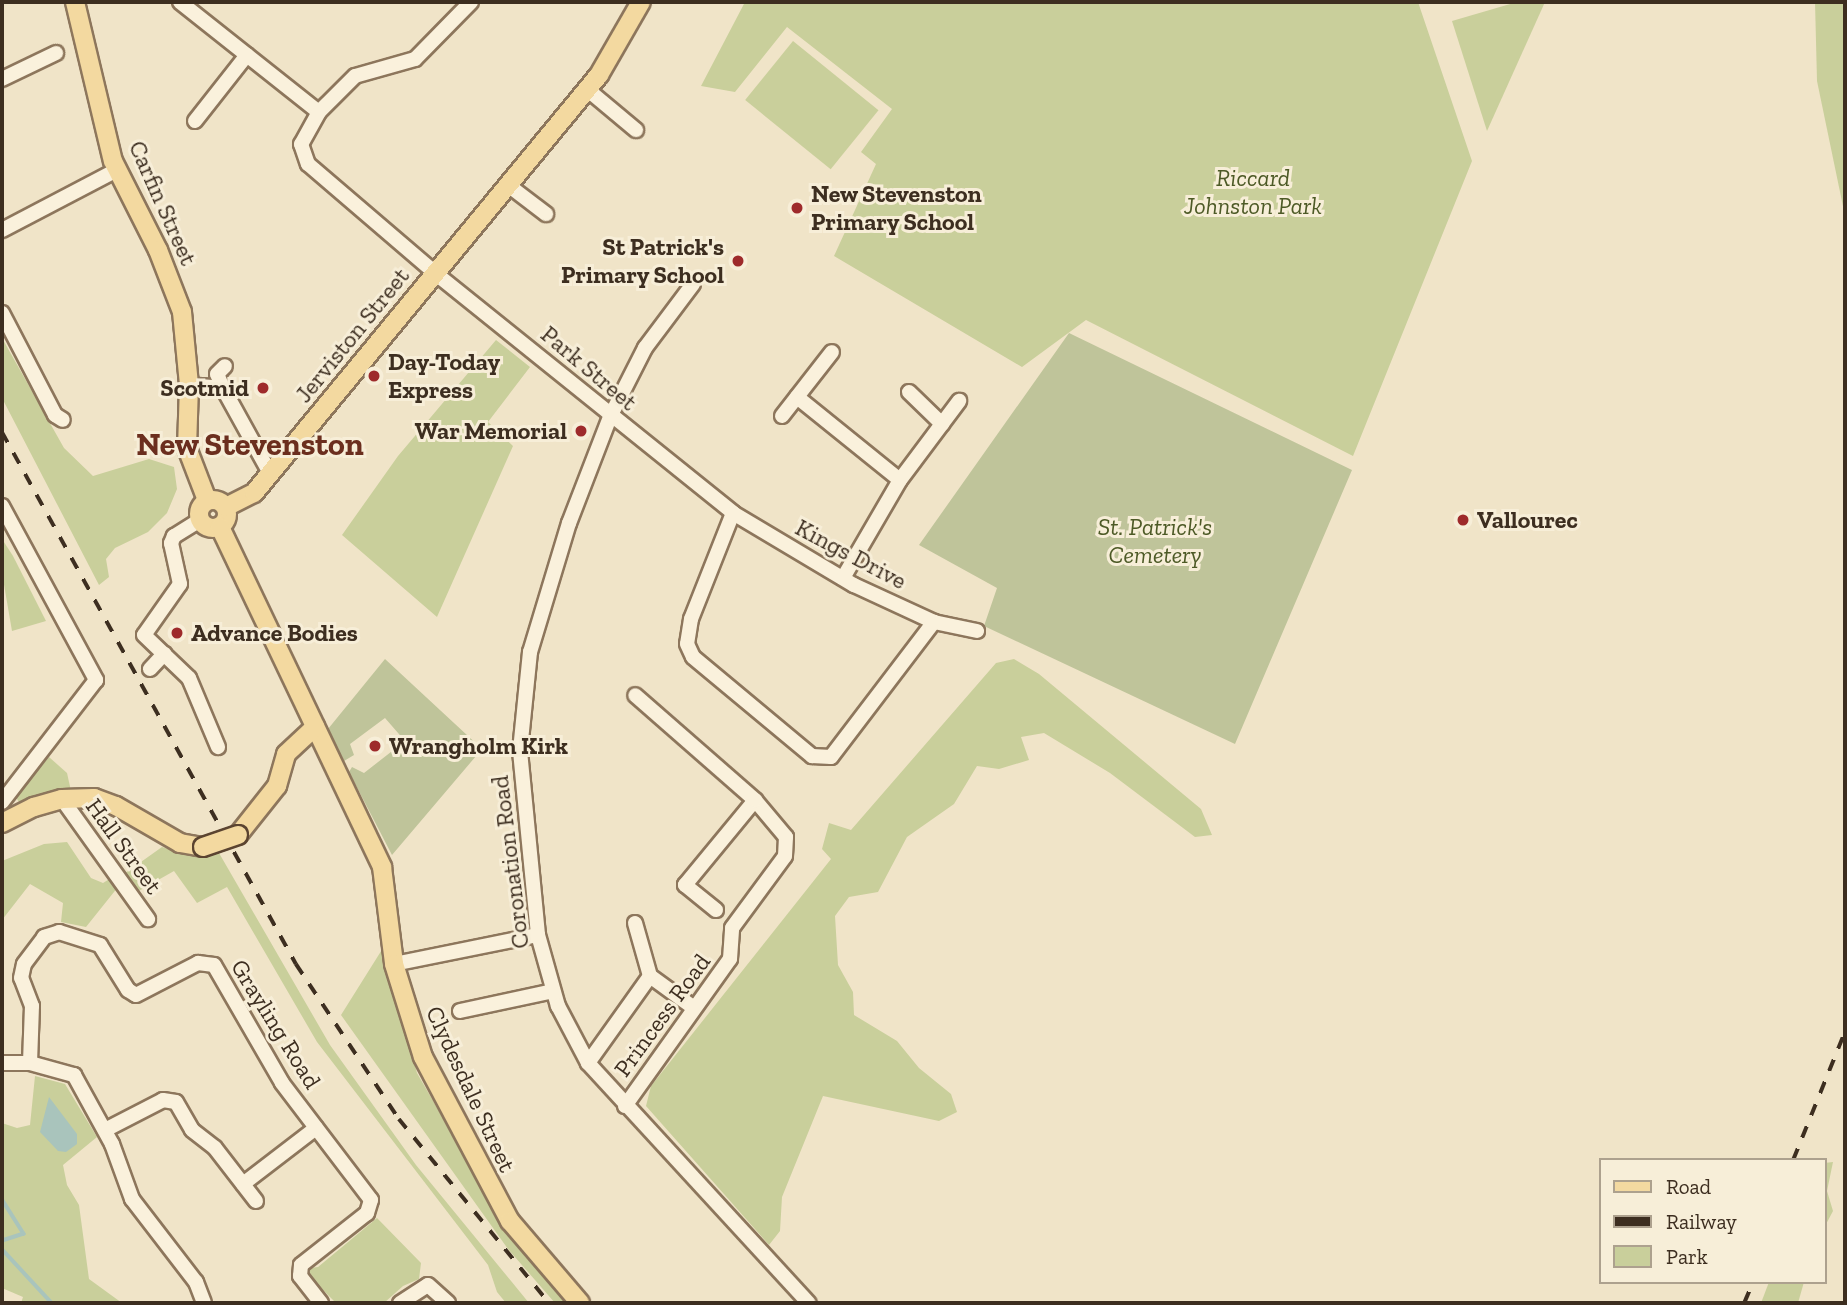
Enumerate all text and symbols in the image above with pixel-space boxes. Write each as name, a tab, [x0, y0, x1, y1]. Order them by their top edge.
street label: Carfin Street	[123, 136, 203, 270]
park label: Riccard Johnston Park	[1184, 164, 1322, 220]
place label: New Stevenston Primary School	[811, 180, 982, 236]
marker: New Stevenston Primary School	[789, 200, 805, 216]
place label: St Patrick's Primary School	[560, 233, 724, 289]
marker: St Patrick's Primary School	[730, 253, 746, 269]
street label: Jerviston Street	[289, 262, 415, 408]
street label: Park Street	[535, 320, 643, 416]
place label: Day-Today Express	[388, 348, 500, 404]
marker: Day-Today Express	[366, 368, 382, 384]
place label: Scotmid	[160, 374, 249, 402]
marker: Scotmid	[255, 380, 271, 396]
place label: War Memorial	[414, 417, 567, 445]
marker: War Memorial	[573, 423, 589, 439]
district label: New Stevenston	[136, 425, 364, 463]
place label: Vallourec	[1477, 506, 1578, 534]
marker: Vallourec	[1455, 512, 1471, 528]
street label: Kings Drive	[791, 513, 911, 595]
park label: St. Patrick's Cemetery	[1098, 513, 1212, 569]
place label: Advance Bodies	[191, 619, 358, 647]
marker: Advance Bodies	[169, 625, 185, 641]
place label: Wrangholm Kirk	[389, 732, 568, 760]
marker: Wrangholm Kirk	[367, 738, 383, 754]
street label: Coronation Road	[485, 774, 535, 950]
street label: Hall Street	[80, 793, 168, 899]
street label: Princess Road	[608, 948, 716, 1082]
street label: Grayling Road	[225, 954, 327, 1094]
street label: Clydesdale Street	[420, 1002, 522, 1176]
legend	[1598, 1158, 1826, 1284]
text: Road	[1666, 1174, 1711, 1199]
text: Railway	[1666, 1209, 1737, 1234]
text: Park	[1666, 1244, 1708, 1269]

